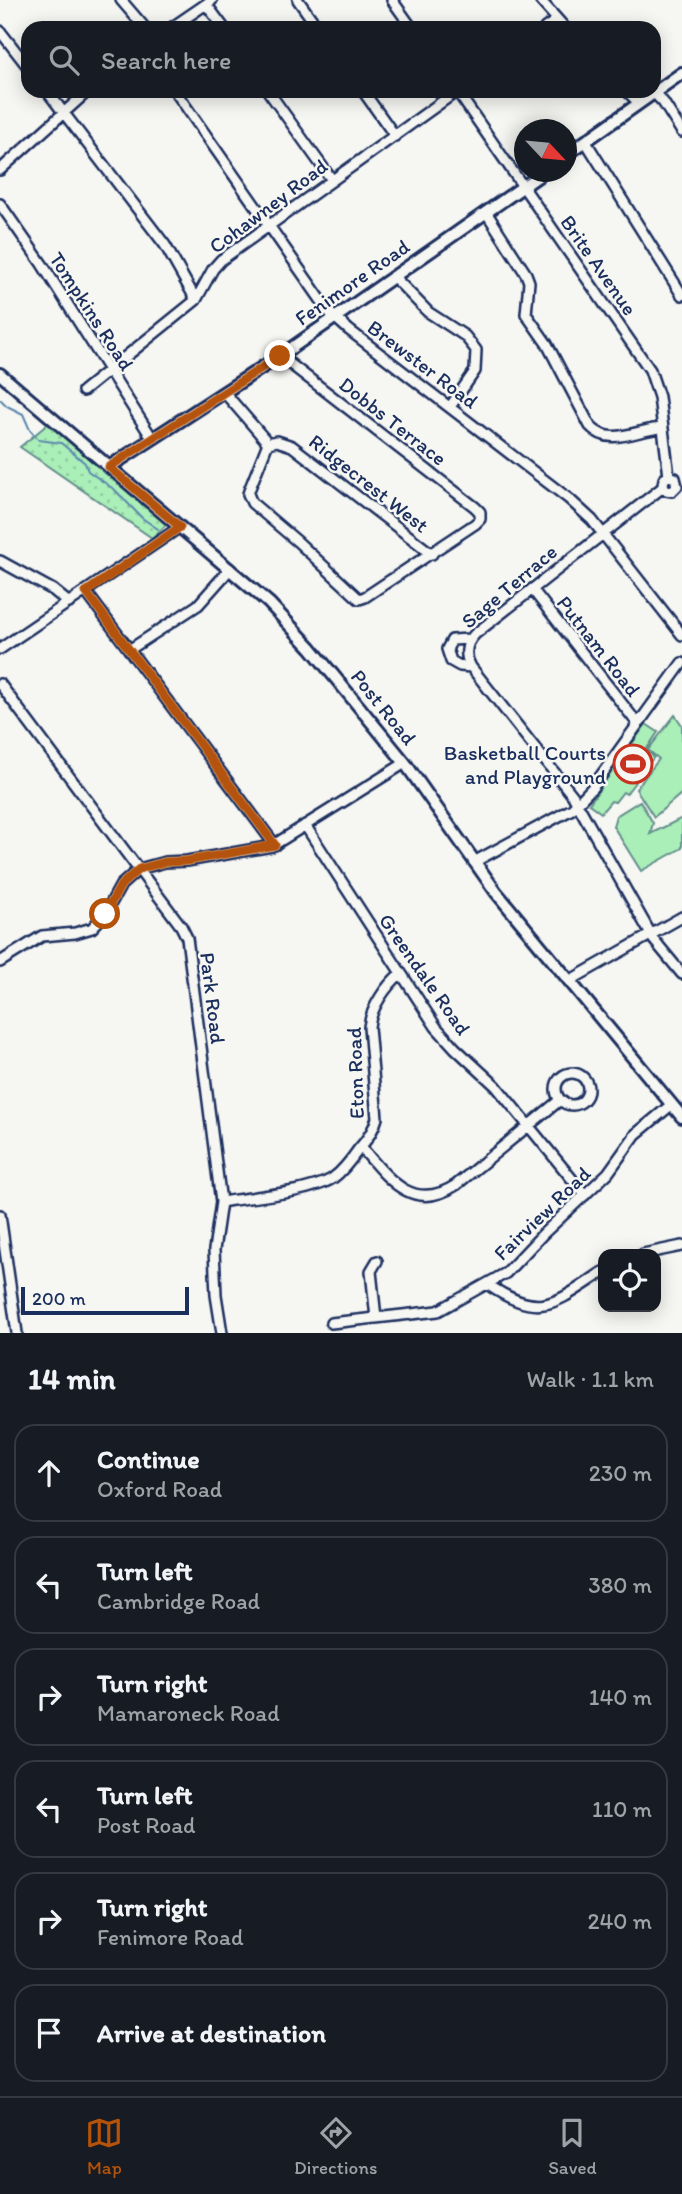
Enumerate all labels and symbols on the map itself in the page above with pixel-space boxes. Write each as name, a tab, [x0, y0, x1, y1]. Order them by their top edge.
north arrow	[514, 119, 577, 182]
street label: Cohawney Road	[204, 153, 332, 259]
street label: Brite Avenue	[555, 210, 643, 320]
street label: Fenimore Road	[290, 233, 414, 331]
street label: Tompkins Road	[44, 247, 140, 375]
street label: Brewster Road	[363, 314, 484, 414]
route end	[264, 340, 295, 371]
street label: Dobbs Terrace	[334, 371, 452, 471]
street label: Ridgecrest West	[304, 429, 434, 538]
street label: Sage Terrace	[456, 539, 562, 633]
street label: Putnam Road	[552, 591, 646, 702]
street label: Post Road	[346, 664, 422, 750]
place label: Basketball Courts and Playground	[444, 740, 606, 789]
sports icon: Basketball Courts and Playground	[612, 743, 654, 785]
route start	[89, 898, 120, 929]
street label: Greendale Road	[374, 908, 476, 1040]
street label: Park Road	[195, 951, 231, 1046]
street label: Eton Road	[341, 1026, 369, 1119]
street label: Fairview Road	[488, 1160, 596, 1265]
scale bar	[21, 1284, 189, 1316]

